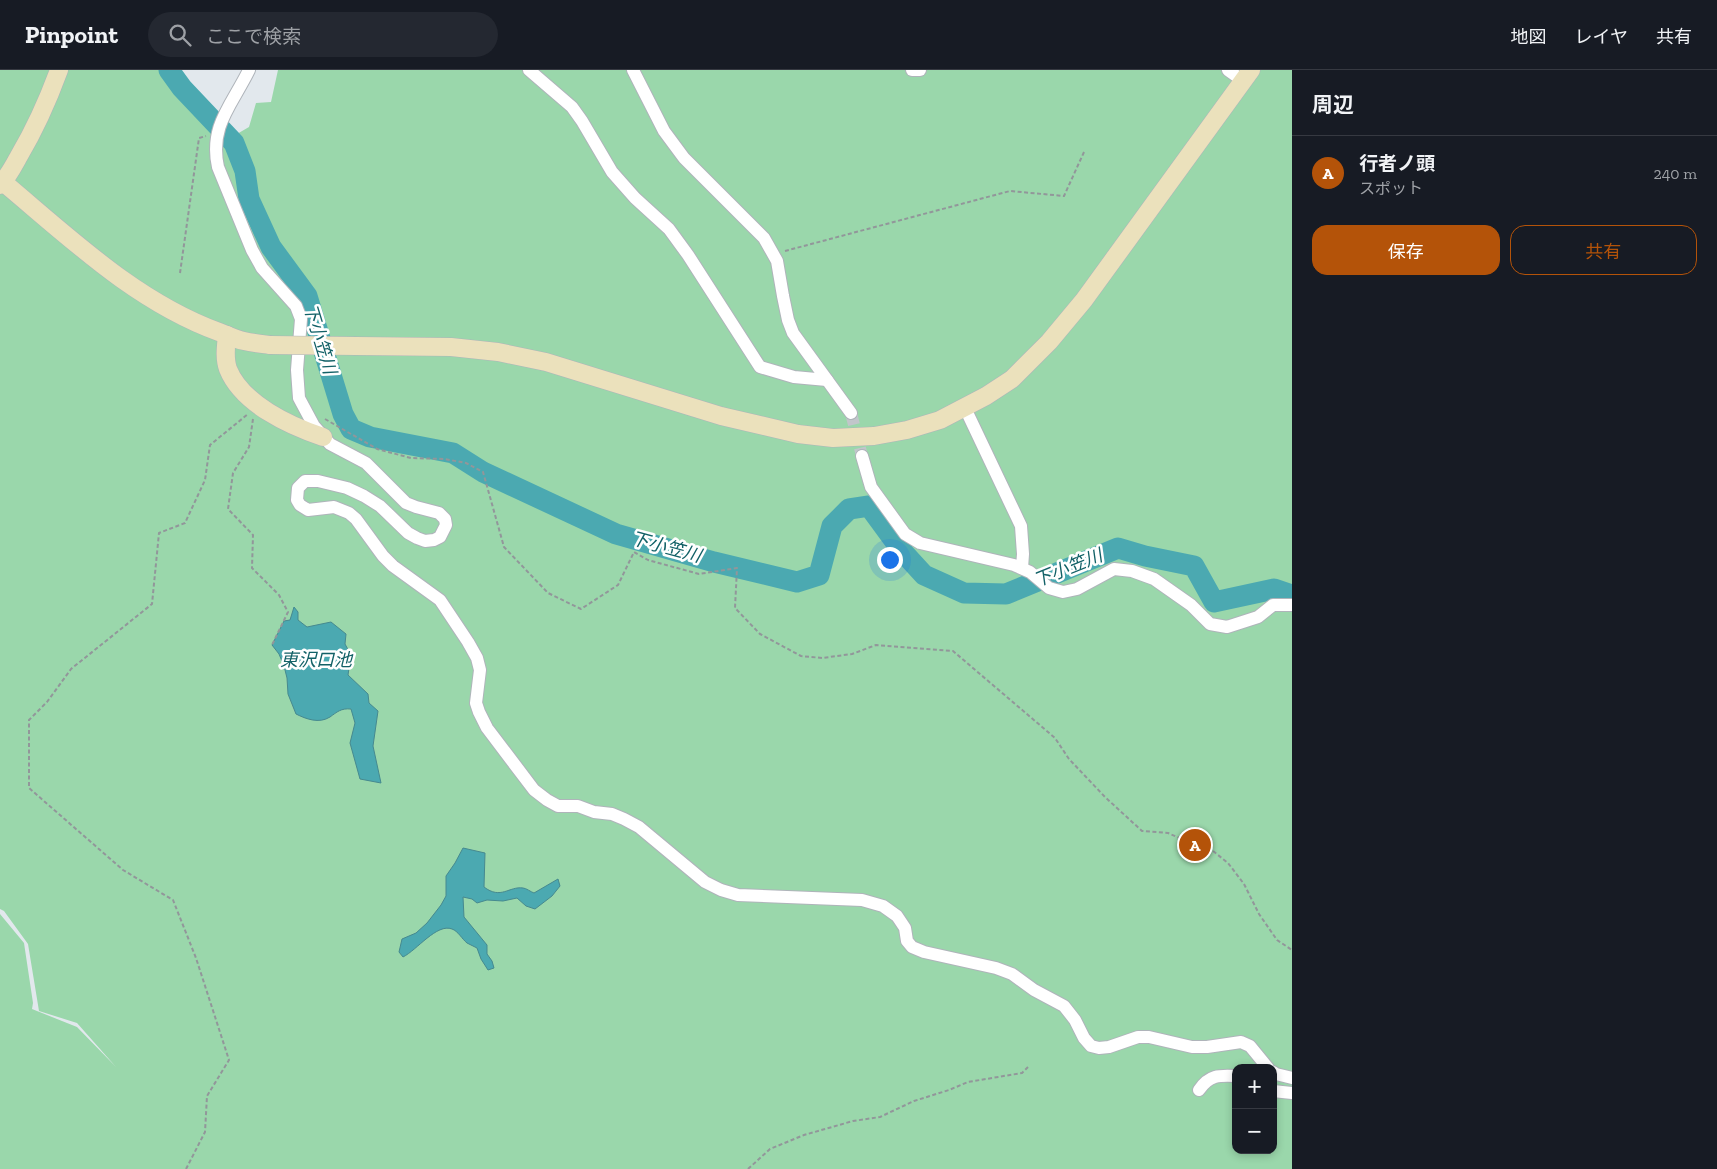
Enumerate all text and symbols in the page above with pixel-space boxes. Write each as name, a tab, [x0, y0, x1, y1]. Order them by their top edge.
search box	[148, 12, 498, 57]
text: Pinpoint	[25, 20, 118, 49]
icon: search	[166, 21, 194, 49]
text: ここで検索	[206, 25, 301, 48]
text: 地図	[1511, 26, 1547, 48]
text: レイヤ	[1575, 26, 1628, 48]
text: 共有	[1656, 26, 1692, 48]
text: 周辺	[1312, 92, 1354, 117]
text: 行者ノ頭	[1359, 152, 1435, 175]
text: A	[1323, 164, 1334, 183]
text: 240 m	[1653, 164, 1697, 183]
text: スポット	[1359, 179, 1423, 198]
button: 保存	[1312, 225, 1500, 275]
button: 共有	[1510, 225, 1697, 275]
water label: 下小笠川	[299, 301, 342, 379]
water label: 下小笠川	[628, 527, 706, 567]
water label: 下小笠川	[1031, 544, 1107, 592]
your location	[877, 547, 903, 573]
water label: 東沢口池	[280, 649, 354, 671]
pin: A	[1179, 826, 1211, 864]
map controls	[1232, 1064, 1277, 1154]
button: +	[1232, 1064, 1277, 1109]
button: −	[1232, 1109, 1277, 1154]

